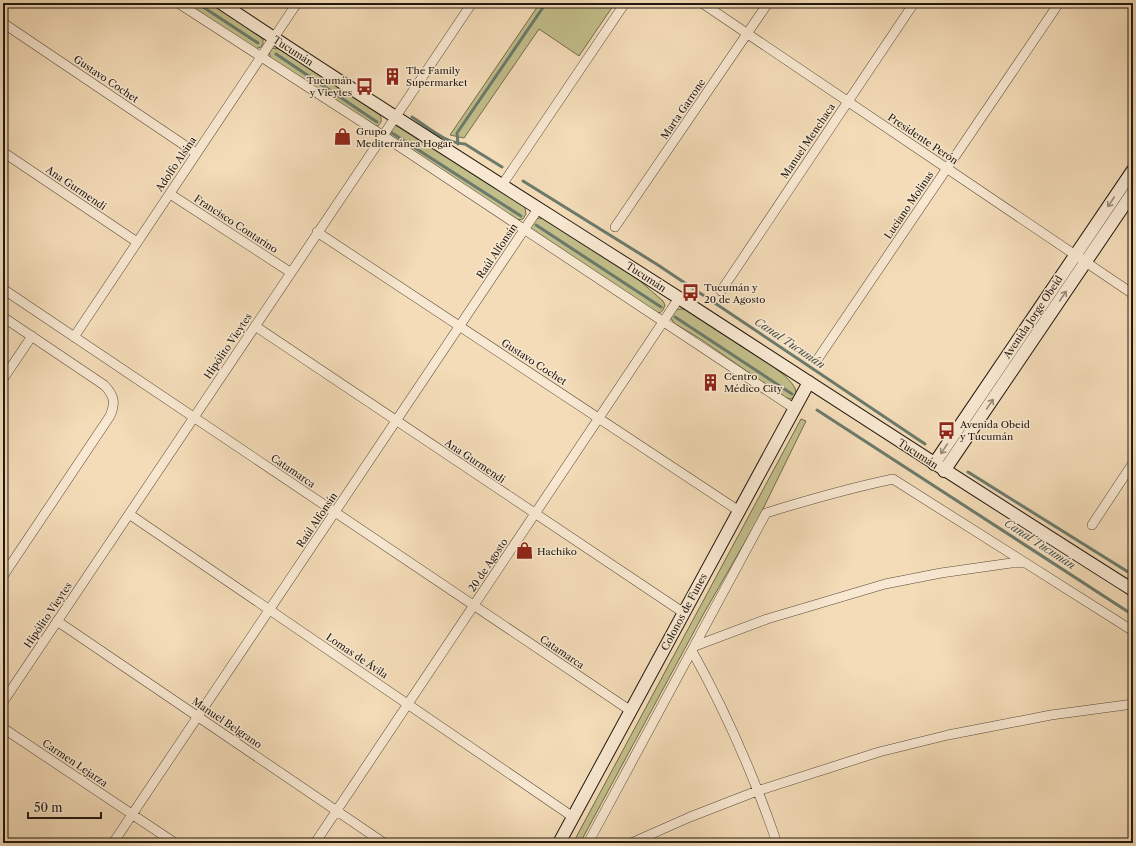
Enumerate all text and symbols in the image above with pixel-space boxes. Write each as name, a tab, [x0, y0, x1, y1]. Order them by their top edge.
street label: Tucumán	[270, 33, 316, 69]
street label: Gustavo Cochet	[71, 53, 141, 106]
place label: The Family Supermarket	[406, 64, 468, 89]
building icon: The Family Supermarket	[383, 66, 403, 86]
place label: Tucumán y Vieytes	[306, 74, 353, 99]
bus stop icon: Tucumán y Vieytes	[355, 76, 375, 96]
street label: Marta Garrone	[658, 76, 708, 142]
street label: Manuel Menchaca	[778, 100, 838, 181]
street label: Presidente Perón	[885, 111, 961, 168]
place label: Grupo Mediterránea Hogar	[356, 125, 453, 150]
shop icon: Grupo Mediterránea Hogar	[333, 127, 353, 147]
street label: Adolfo Alsina	[152, 133, 200, 195]
street label: Ana Gurmendi	[42, 162, 109, 213]
street label: Luciano Molinas	[881, 169, 937, 241]
street label: Francisco Contarino	[192, 192, 280, 256]
one-way arrow	[1107, 196, 1115, 207]
street label: Raúl Alfonsín	[474, 220, 521, 281]
street label: Tucumán	[623, 259, 669, 295]
street label: Avenida Jorge Obeid	[1000, 273, 1066, 362]
place label: Tucumán y 20 de Agosto	[704, 281, 765, 306]
bus stop icon: Tucumán y 20 de Agosto	[681, 283, 701, 303]
one-way arrow	[1059, 291, 1067, 302]
street label: Hipólito Vieytes	[201, 311, 255, 381]
water label: Canal Tucumán	[752, 314, 828, 372]
street label: Gustavo Cochet	[499, 336, 570, 388]
place label: Centro Médico City	[724, 370, 783, 395]
building icon: Centro Médico City	[701, 372, 721, 392]
one-way arrow	[986, 398, 994, 409]
place label: Avenida Obeid y Tucumán	[959, 418, 1030, 443]
bus stop icon: Avenida Obeid y Tucumán	[937, 420, 957, 440]
street label: Ana Gurmendi	[441, 435, 508, 486]
street label: Tucumán	[895, 436, 941, 472]
one-way arrow	[940, 443, 948, 454]
street label: Catamarca	[268, 451, 318, 491]
street label: Raúl Alfonsín	[294, 489, 341, 550]
water label: Canal Tucumán	[1002, 516, 1078, 572]
street label: 20 de Agosto	[465, 536, 511, 594]
shop icon: Hachiko	[514, 541, 534, 561]
place label: Hachiko	[537, 545, 577, 558]
street label: Colonos de Funes	[658, 571, 710, 653]
street label: Hipólito Vieytes	[21, 580, 75, 650]
street label: Lomas de Ávila	[324, 631, 391, 682]
street label: Catamarca	[537, 632, 587, 672]
street label: Manuel Belgrano	[190, 695, 264, 751]
street label: Carmen Lejarza	[40, 736, 111, 790]
scale bar	[28, 794, 101, 820]
text: 50 m	[34, 800, 63, 815]

